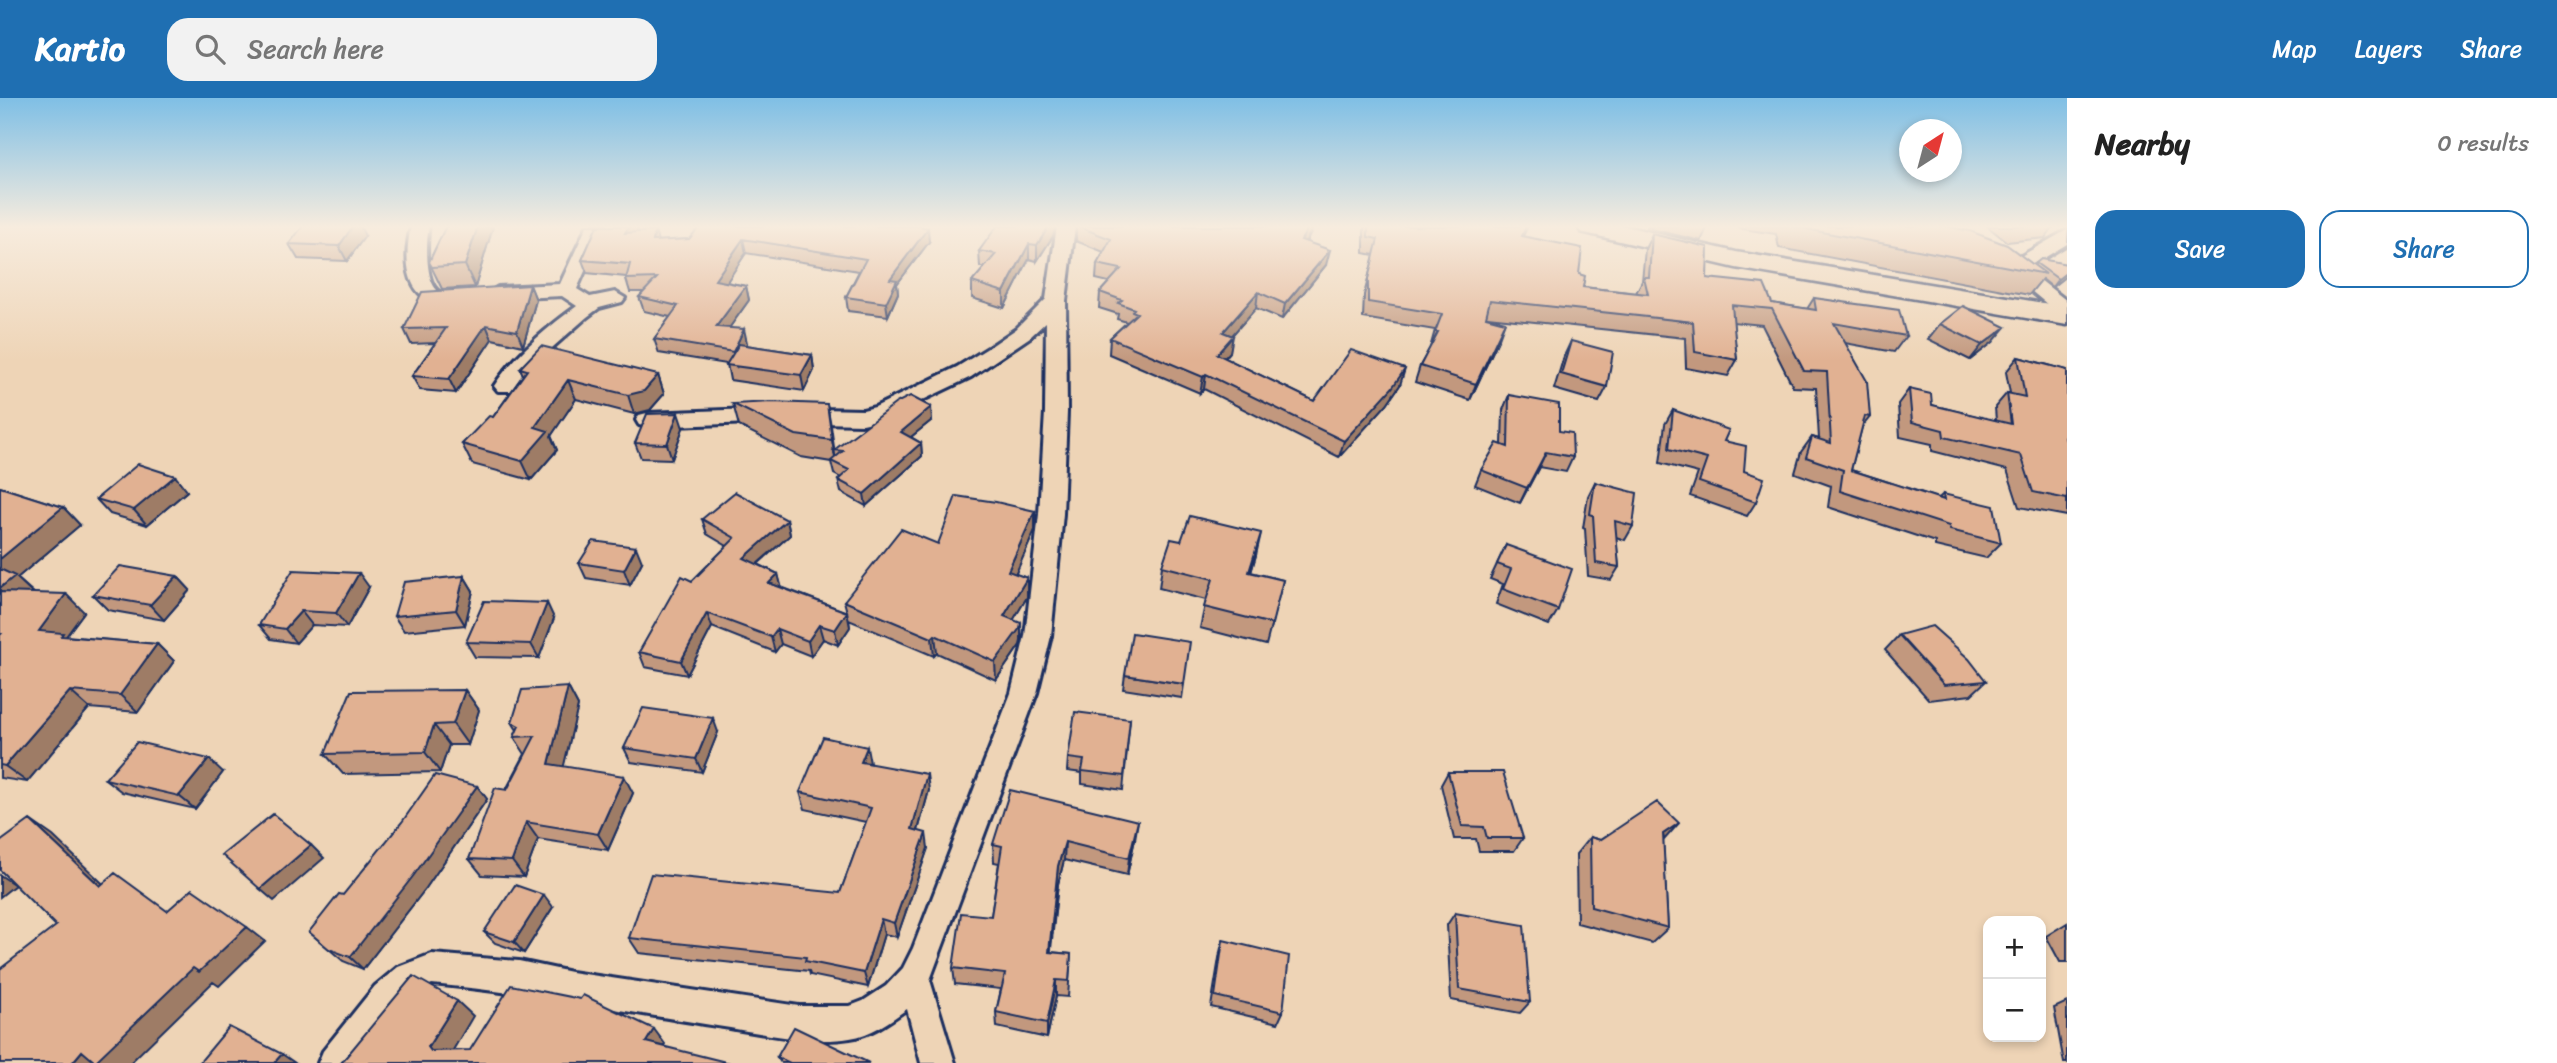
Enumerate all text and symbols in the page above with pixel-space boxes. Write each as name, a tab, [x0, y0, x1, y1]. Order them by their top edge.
search box	[167, 18, 657, 81]
text: Kartio	[35, 20, 125, 78]
text: Search here	[247, 26, 384, 72]
text: Map	[2272, 28, 2317, 70]
text: Layers	[2355, 28, 2422, 70]
text: Share	[2460, 28, 2522, 70]
icon: search	[191, 30, 229, 68]
text: Nearby	[2095, 117, 2190, 171]
north arrow	[1899, 119, 1962, 182]
text: 0 results	[2437, 123, 2529, 164]
button: Save	[2095, 210, 2305, 288]
button: Share	[2319, 210, 2529, 288]
map controls	[1983, 916, 2046, 1042]
button: +	[1983, 916, 2046, 979]
button: −	[1983, 979, 2046, 1042]

